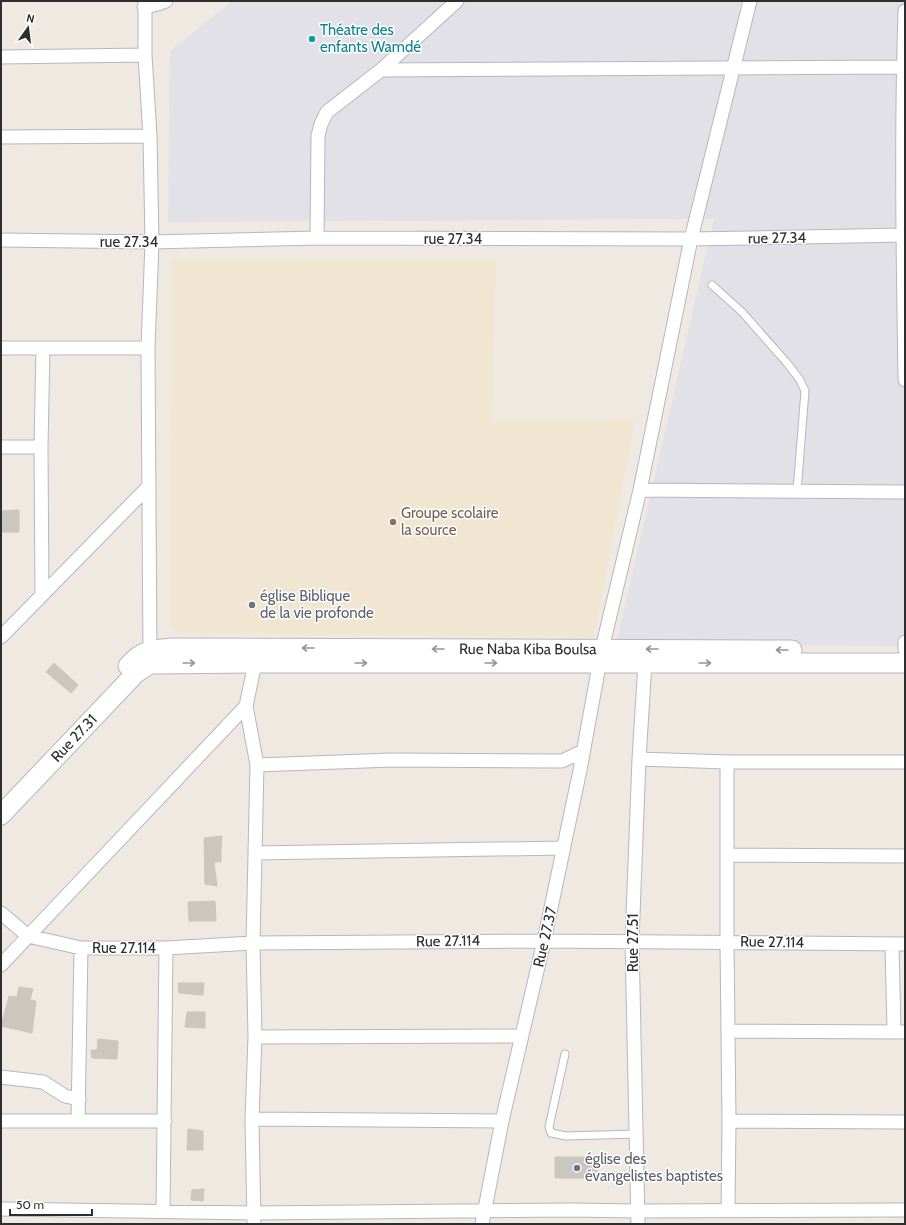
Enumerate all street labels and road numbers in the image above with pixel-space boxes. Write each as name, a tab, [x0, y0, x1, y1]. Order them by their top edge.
street label: rue 27.34	[748, 228, 807, 248]
street label: rue 27.34	[424, 230, 483, 248]
street label: rue 27.34	[100, 233, 159, 251]
street label: Rue Naba Kiba Boulsa	[459, 640, 597, 658]
street label: Rue 27.31	[47, 711, 101, 766]
street label: Rue 27.37	[529, 905, 561, 969]
street label: Rue 27.51	[624, 914, 642, 972]
street label: Rue 27.114	[416, 931, 480, 951]
street label: Rue 27.114	[740, 932, 804, 952]
street label: Rue 27.114	[92, 939, 156, 957]

